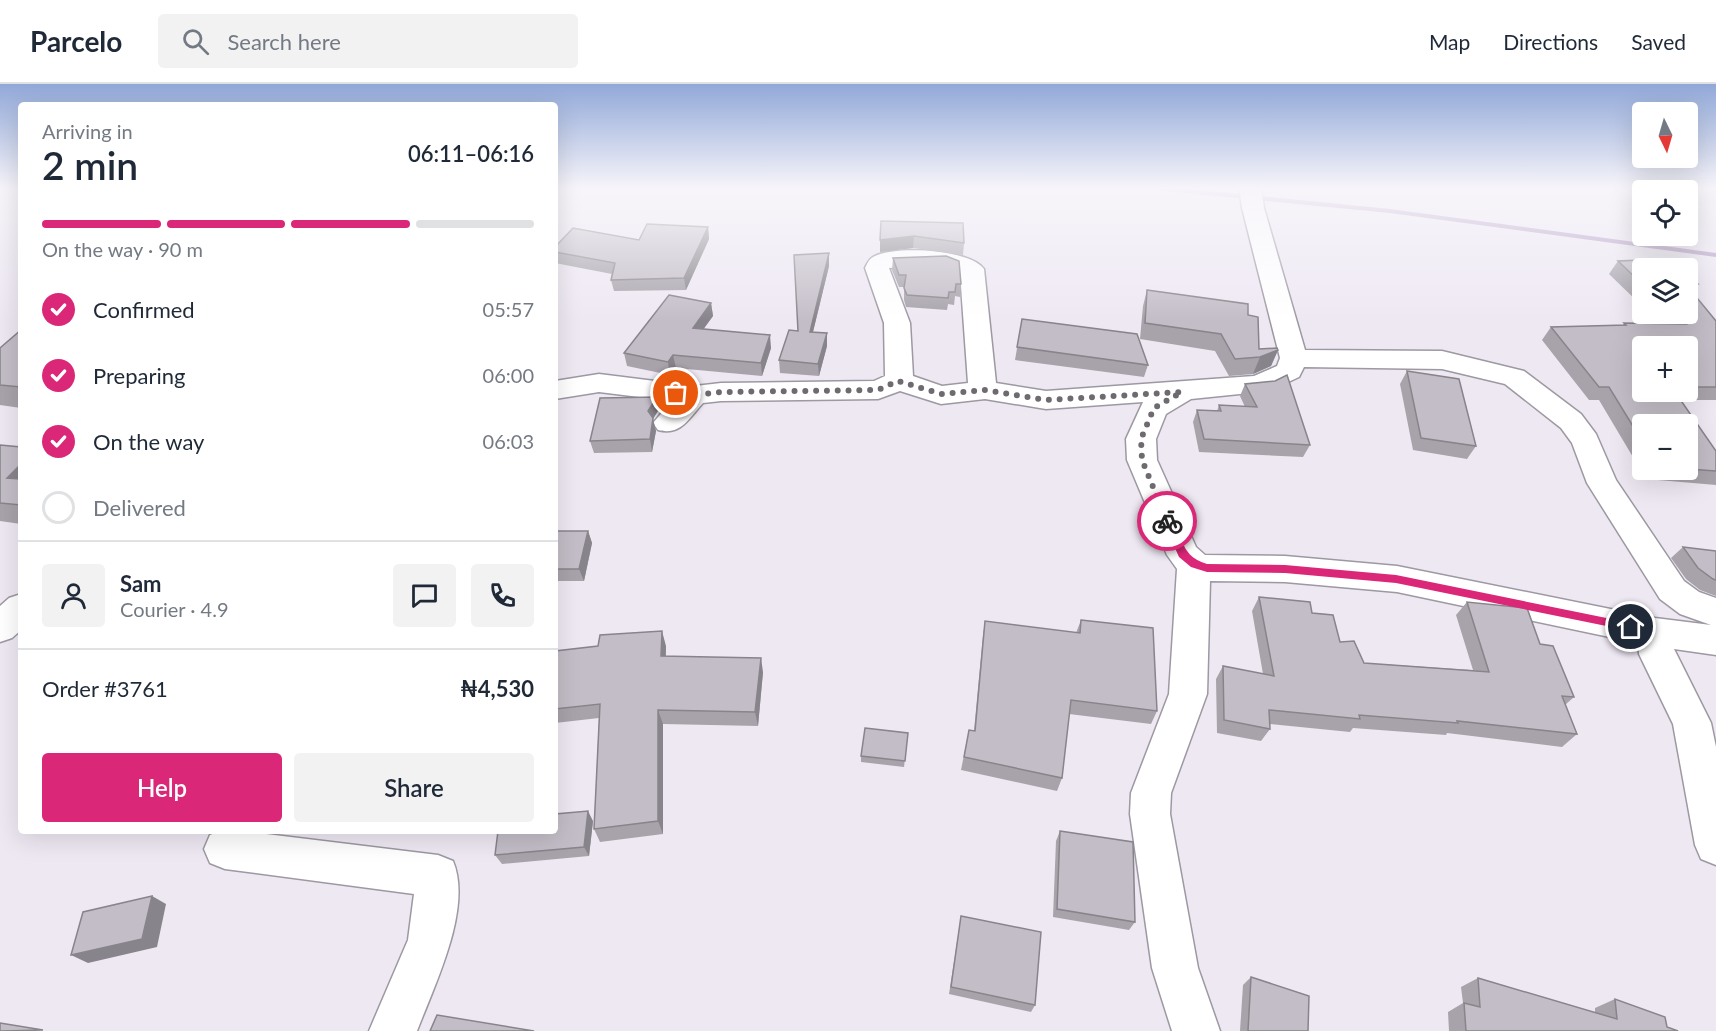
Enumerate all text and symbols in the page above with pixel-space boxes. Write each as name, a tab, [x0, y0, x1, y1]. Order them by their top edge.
search box	[158, 14, 578, 68]
text: Parcelo	[30, 24, 122, 58]
icon: search	[179, 25, 212, 58]
text: Search here	[227, 28, 341, 55]
text: Map	[1429, 29, 1470, 54]
text: Directions	[1503, 29, 1598, 54]
text: Saved	[1631, 29, 1686, 54]
north arrow	[1632, 102, 1698, 168]
map controls	[1632, 102, 1698, 480]
text: Arriving in	[42, 119, 133, 143]
text: 06:11–06:16	[408, 140, 534, 167]
text: 2 min	[42, 142, 138, 188]
button: locate	[1632, 180, 1698, 246]
text: On the way · 90 m	[42, 237, 203, 261]
button: layers	[1632, 258, 1698, 324]
icon: check	[42, 293, 75, 326]
text: Confirmed	[93, 296, 195, 323]
text: 05:57	[483, 297, 534, 321]
button: +	[1632, 336, 1698, 402]
icon: check	[42, 359, 75, 392]
text: Preparing	[93, 362, 185, 389]
text: 06:00	[483, 363, 534, 387]
pin	[650, 367, 701, 418]
icon: bag	[659, 376, 692, 409]
button: −	[1632, 414, 1698, 480]
icon: check	[42, 425, 75, 458]
text: On the way	[93, 428, 204, 455]
text: 06:03	[483, 429, 534, 453]
courier	[1137, 491, 1197, 551]
text: Delivered	[93, 494, 186, 521]
icon: bike	[1151, 505, 1184, 538]
button: person	[42, 564, 105, 627]
button: chat	[393, 564, 456, 627]
button: phone	[471, 564, 534, 627]
text: Sam	[120, 570, 162, 597]
text: Courier · 4.9	[120, 597, 229, 621]
pin	[1605, 601, 1656, 652]
icon: home	[1614, 610, 1647, 643]
text: Order #3761	[42, 675, 168, 702]
text: ₦4,530	[460, 675, 534, 702]
button: Help	[42, 753, 282, 822]
button: Share	[294, 753, 534, 822]

